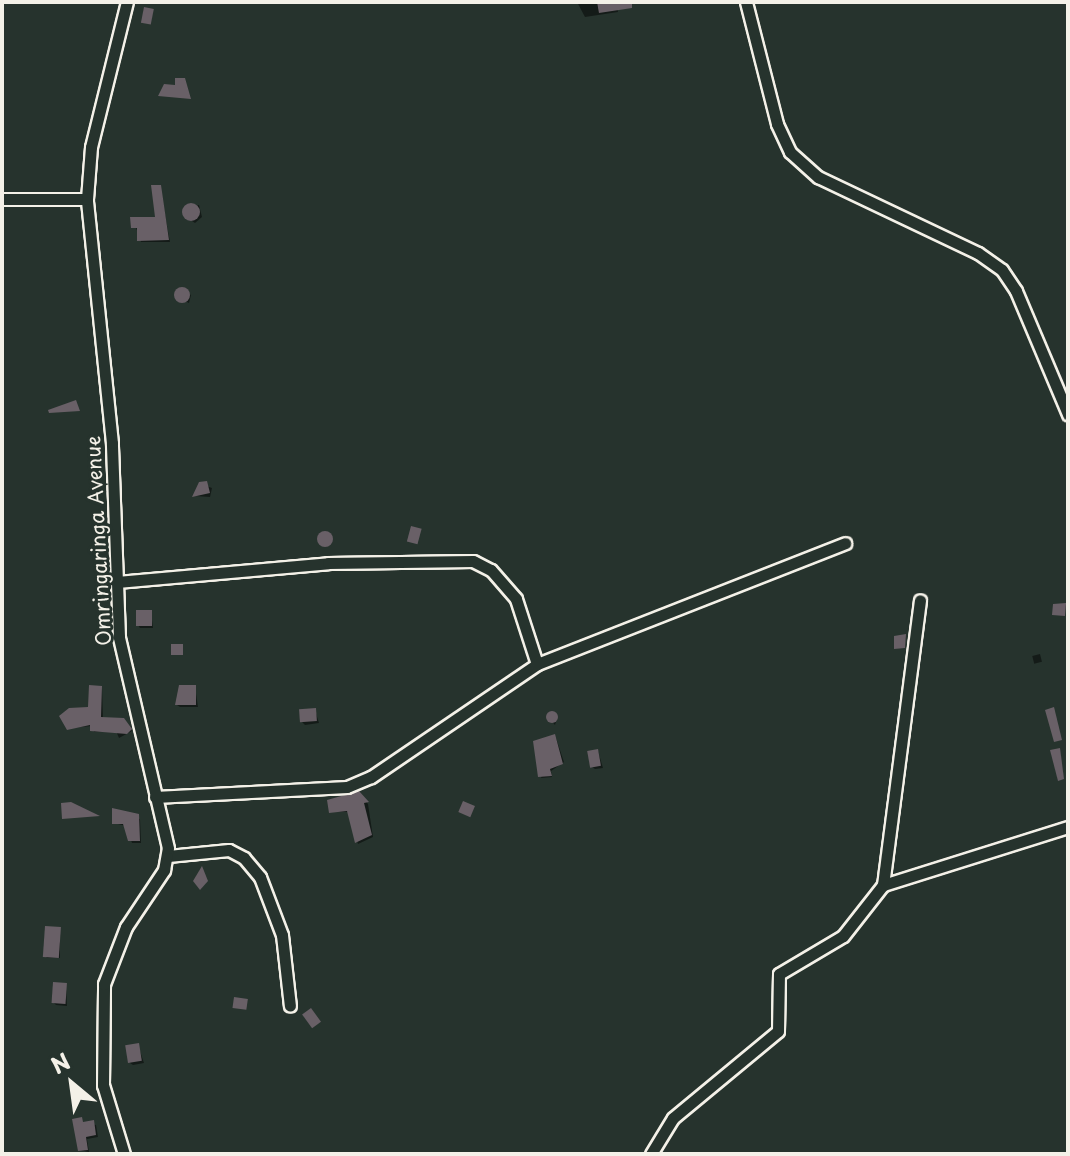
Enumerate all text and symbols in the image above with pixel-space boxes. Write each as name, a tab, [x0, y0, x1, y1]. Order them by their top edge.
street label: Omringaringa Avenue	[81, 436, 115, 646]
north arrow	[32, 1044, 112, 1124]
text: N	[44, 1044, 76, 1081]

